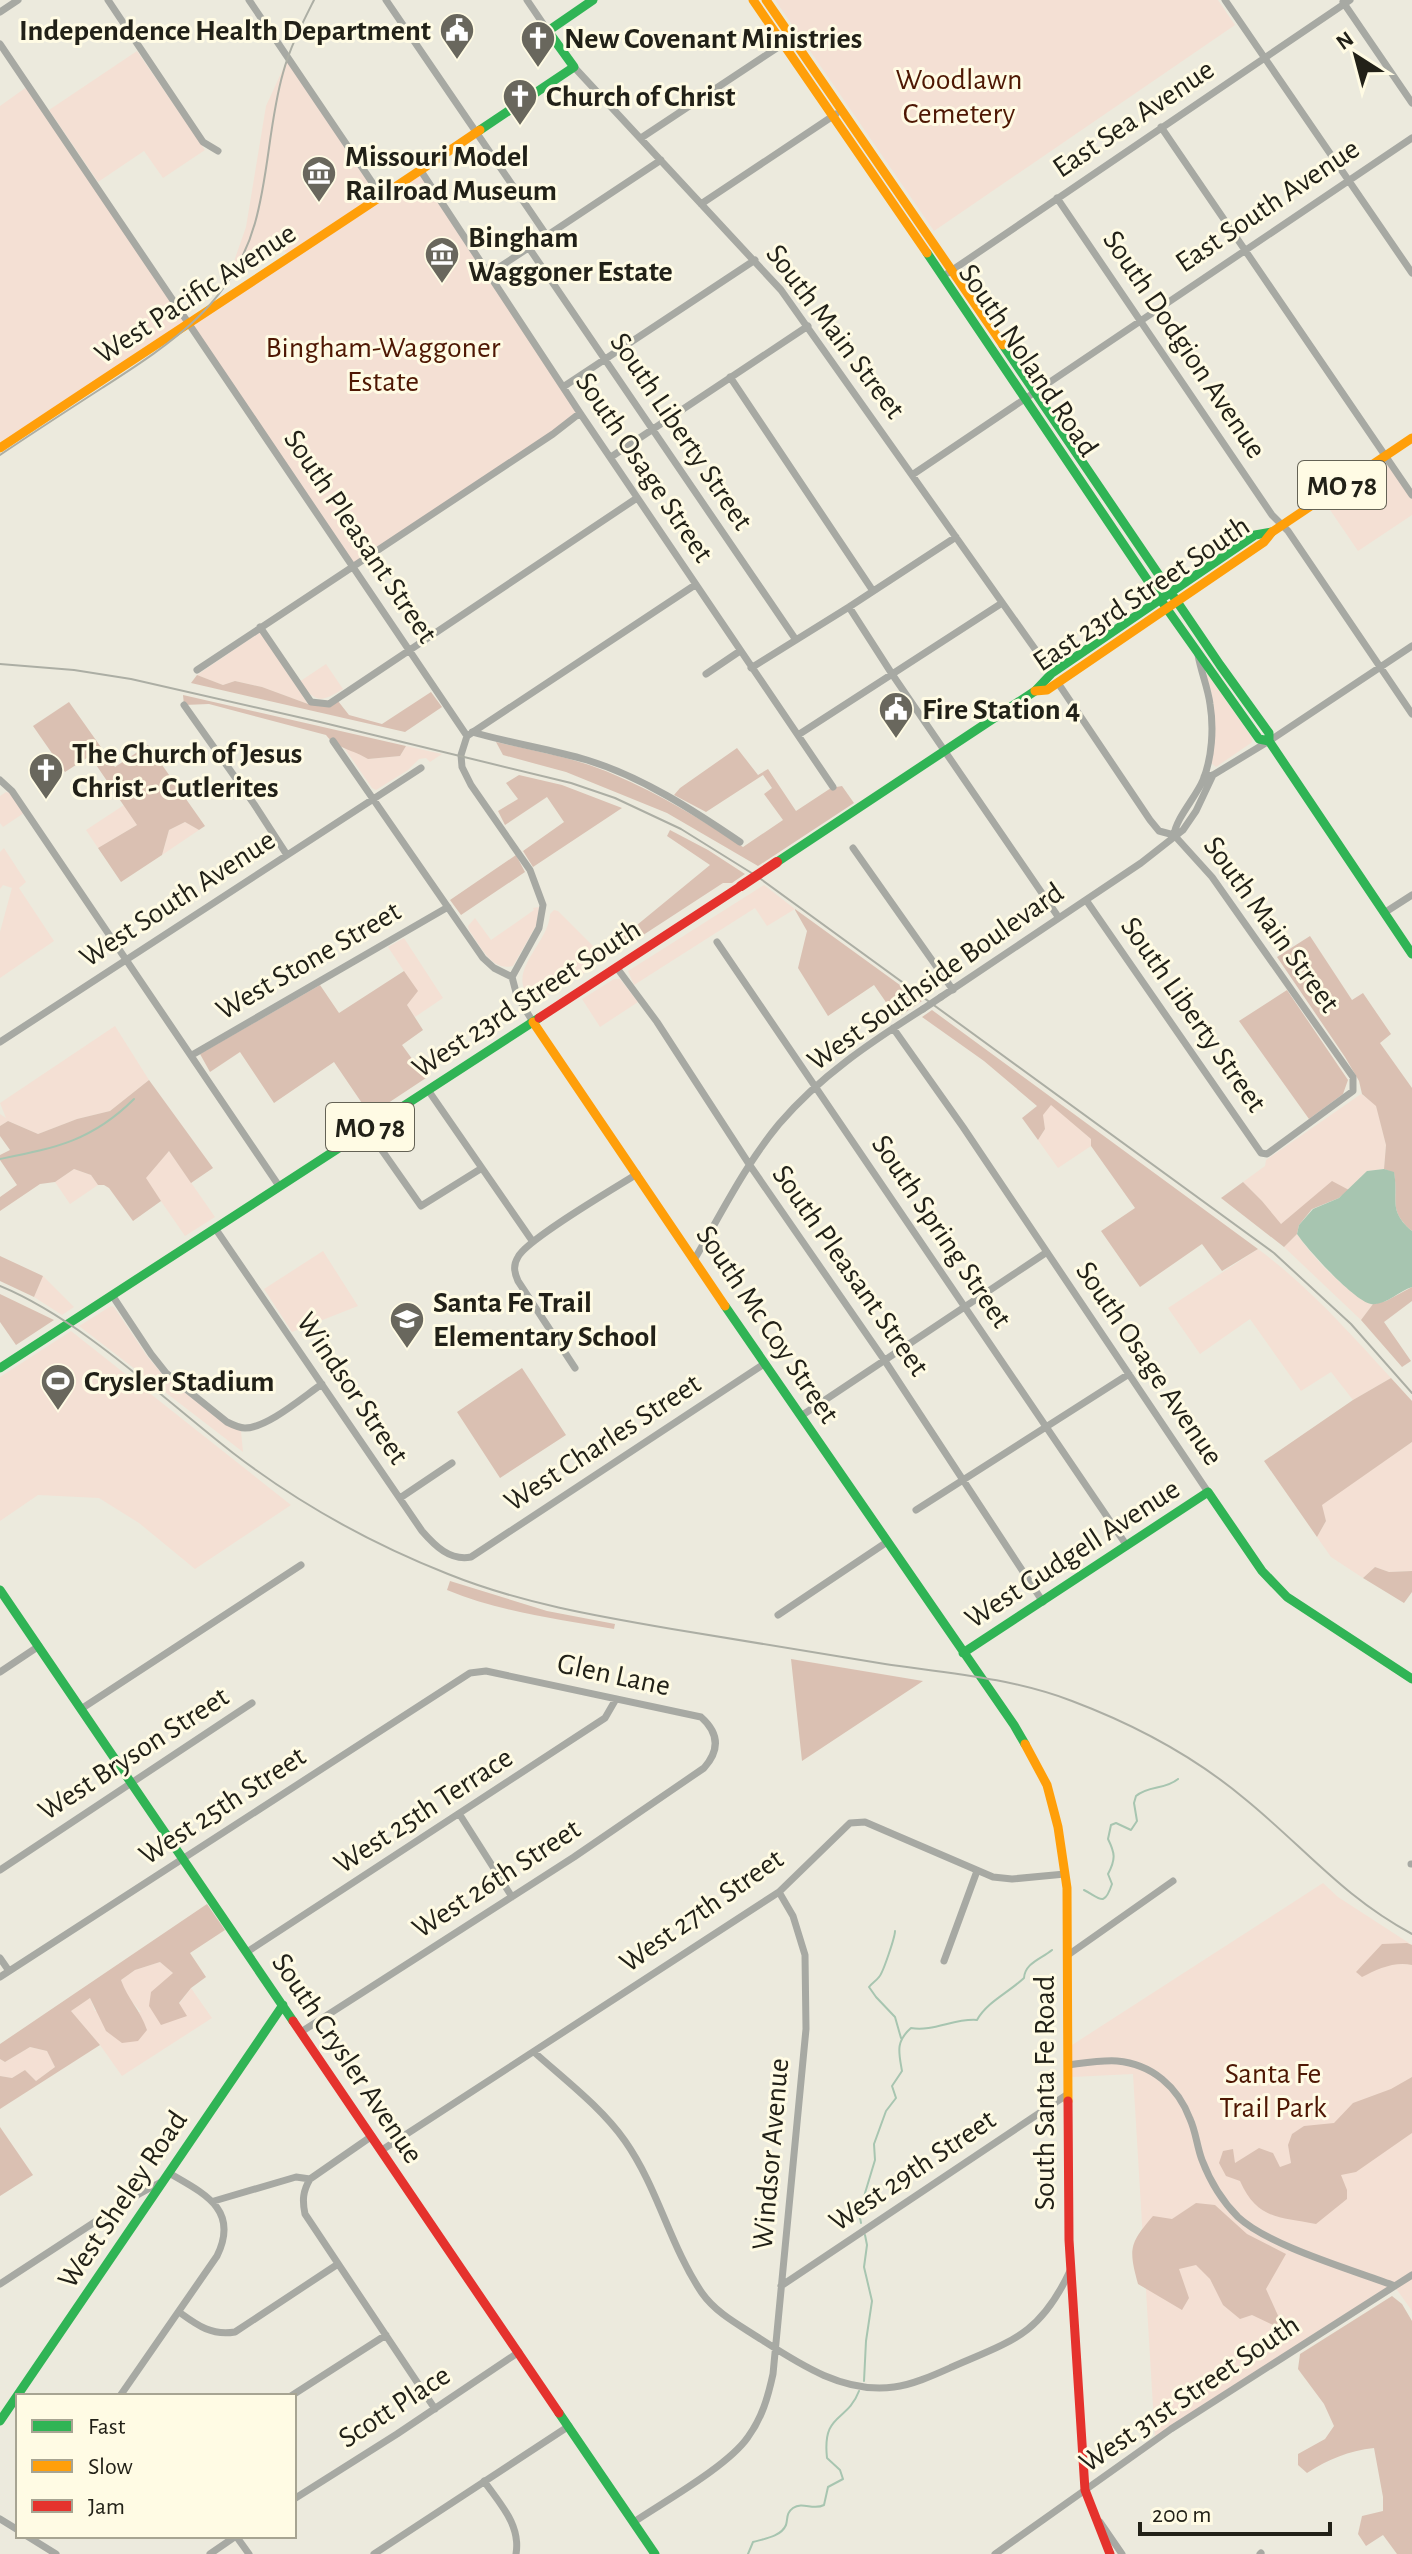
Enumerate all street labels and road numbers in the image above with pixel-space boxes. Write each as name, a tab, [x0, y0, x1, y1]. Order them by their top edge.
street label: East Sea Avenue	[1048, 54, 1219, 184]
street label: East South Avenue	[1170, 133, 1365, 278]
street label: West Pacific Avenue	[90, 218, 301, 370]
street label: South Dodgion Avenue	[1097, 225, 1271, 464]
street label: South Main Street	[760, 239, 910, 425]
street label: South Noland Road	[953, 259, 1104, 462]
street label: South Liberty Street	[604, 328, 758, 536]
street label: South Osage Street	[570, 367, 719, 568]
street label: South Pleasant Street	[278, 425, 443, 649]
road number: MO 78	[1298, 461, 1386, 509]
street label: East 23rd Street South	[1028, 510, 1255, 677]
street label: West South Avenue	[75, 825, 281, 973]
street label: South Main Street	[1198, 831, 1345, 1018]
street label: West Southside Boulevard	[802, 877, 1069, 1076]
street label: West Stone Street	[211, 896, 406, 1026]
street label: South Liberty Street	[1115, 912, 1272, 1118]
street label: West 23rd Street South	[407, 914, 646, 1084]
road number: MO 78	[326, 1103, 414, 1151]
street label: South Spring Street	[866, 1130, 1017, 1334]
street label: South Pleasant Street	[766, 1160, 934, 1382]
street label: South Mc Coy Street	[690, 1220, 844, 1429]
street label: South Osage Avenue	[1070, 1256, 1228, 1471]
street label: Windsor Street	[291, 1307, 414, 1470]
street label: West Charles Street	[499, 1368, 706, 1517]
street label: West Gudgell Avenue	[960, 1474, 1185, 1634]
street label: Glen Lane	[555, 1648, 673, 1702]
street label: West Bryson Street	[33, 1681, 234, 1826]
street label: West 25th Street	[134, 1741, 312, 1871]
street label: West 25th Terrace	[329, 1742, 518, 1880]
street label: West 26th Street	[407, 1813, 586, 1944]
street label: West 27th Street	[614, 1843, 789, 1978]
street label: South Crysler Avenue	[266, 1948, 428, 2169]
street label: South Santa Fe Road	[1030, 1975, 1060, 2211]
street label: Windsor Avenue	[748, 2057, 794, 2251]
street label: West 29th Street	[824, 2104, 1001, 2237]
street label: West Sheley Road	[53, 2105, 193, 2294]
street label: West 31st Street South	[1074, 2309, 1305, 2478]
street label: Scott Place	[333, 2360, 456, 2454]

